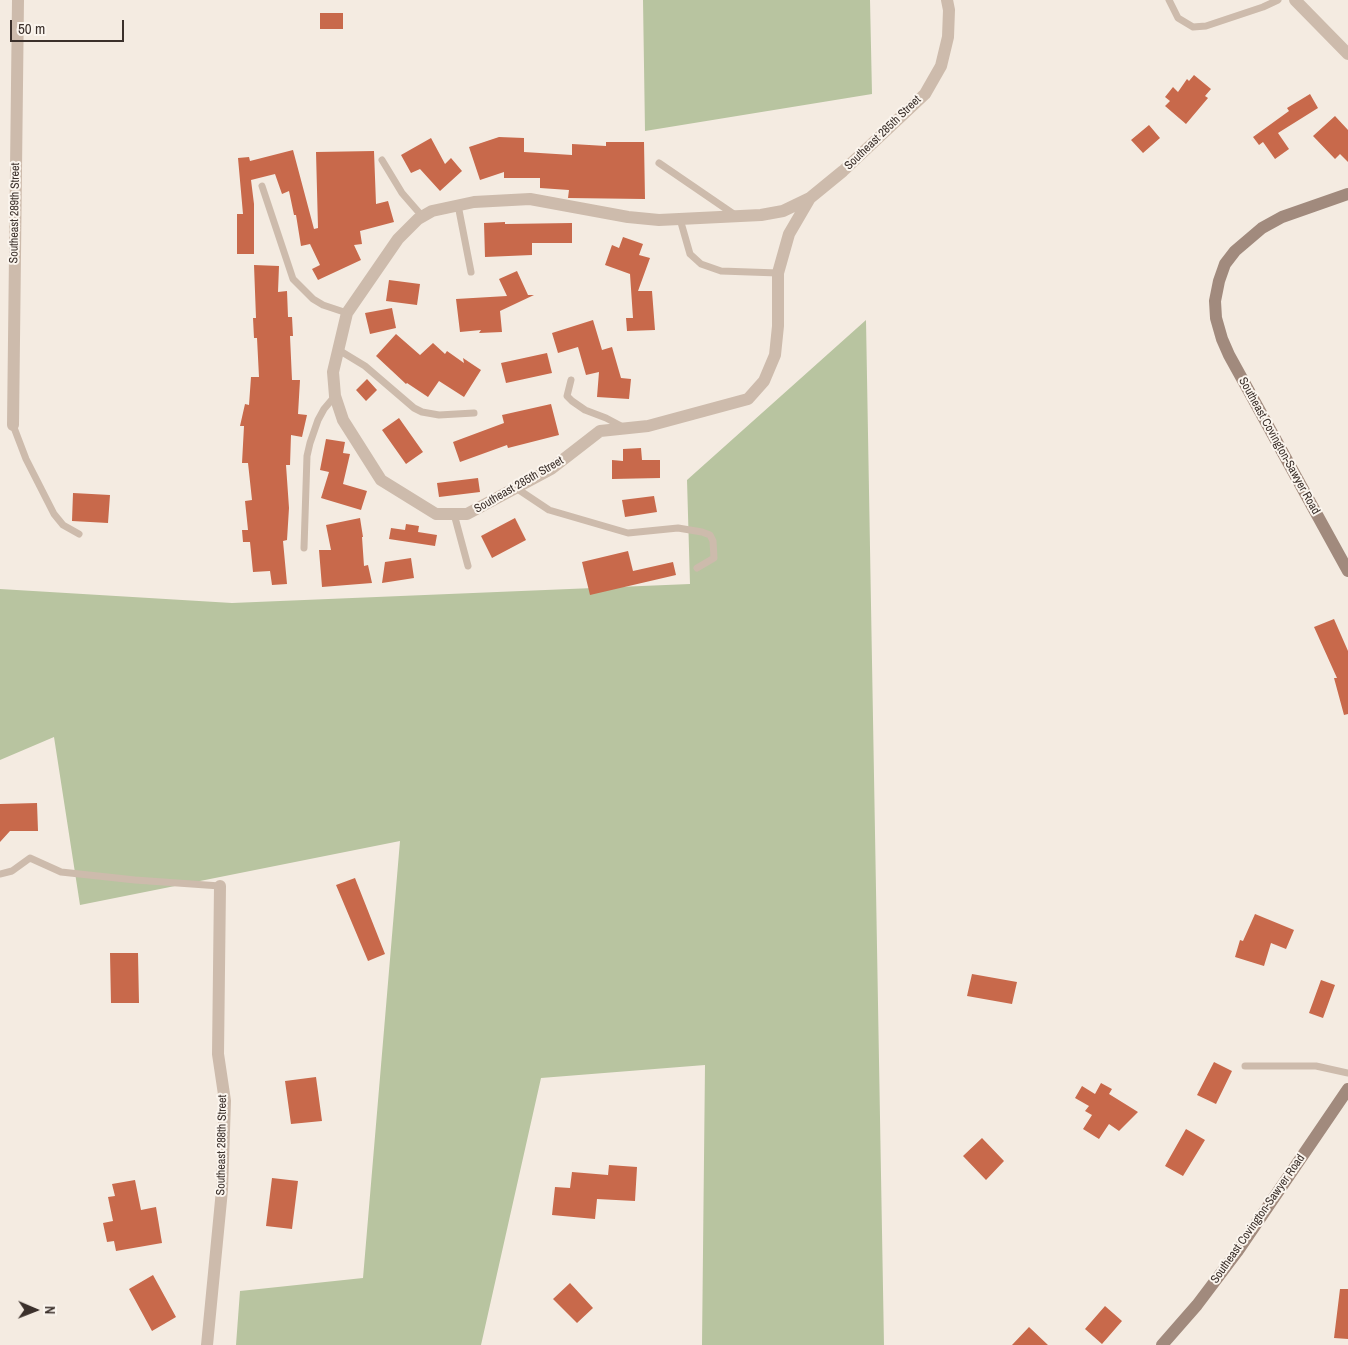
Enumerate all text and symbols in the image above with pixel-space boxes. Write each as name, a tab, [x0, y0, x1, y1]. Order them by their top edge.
scale bar	[12, 10, 126, 42]
text: 50 m	[18, 18, 45, 39]
street label: Southeast 285th Street	[842, 93, 924, 173]
street label: Southeast 289th Street	[7, 163, 23, 263]
street label: Southeast Covington-Sawyer Road	[1235, 375, 1323, 517]
street label: Southeast 285th Street	[472, 454, 566, 516]
street label: Southeast 288th Street	[214, 1095, 230, 1195]
street label: Southeast Covington-Sawyer Road	[1208, 1152, 1308, 1286]
north arrow	[10, 1285, 60, 1335]
text: N	[41, 1306, 59, 1315]

